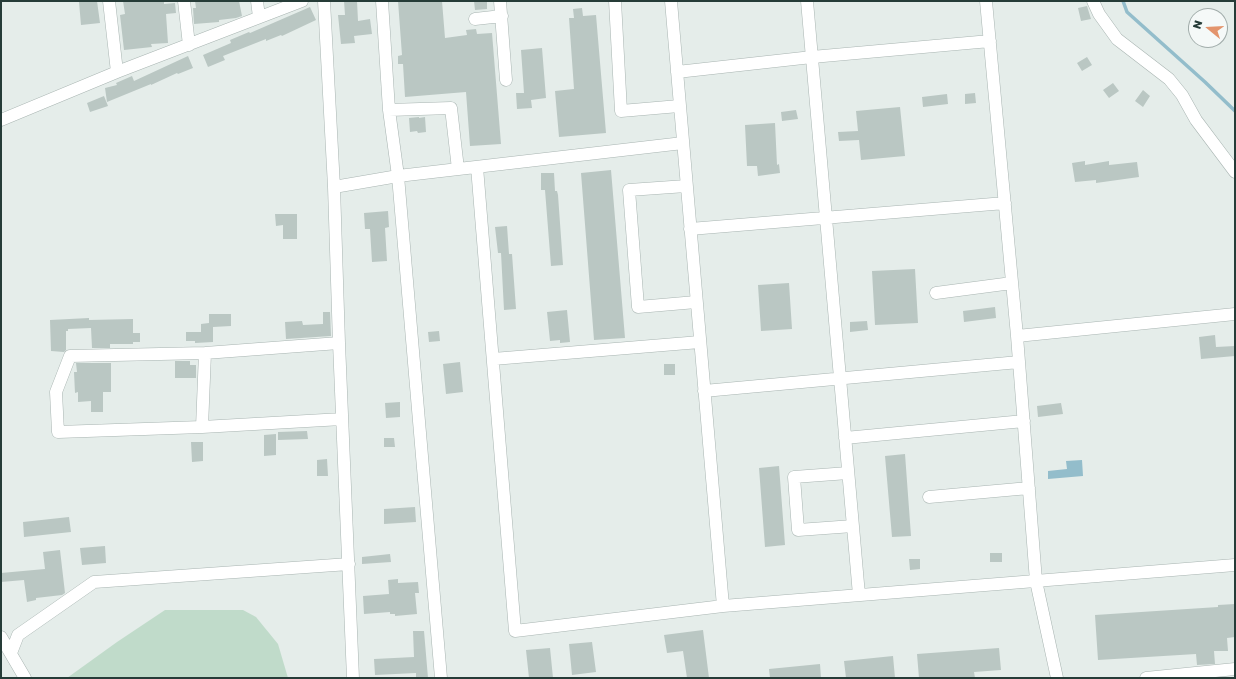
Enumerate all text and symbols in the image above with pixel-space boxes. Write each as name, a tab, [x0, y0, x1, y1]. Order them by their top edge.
north arrow	[1188, 8, 1228, 48]
text: N	[1190, 18, 1205, 30]

